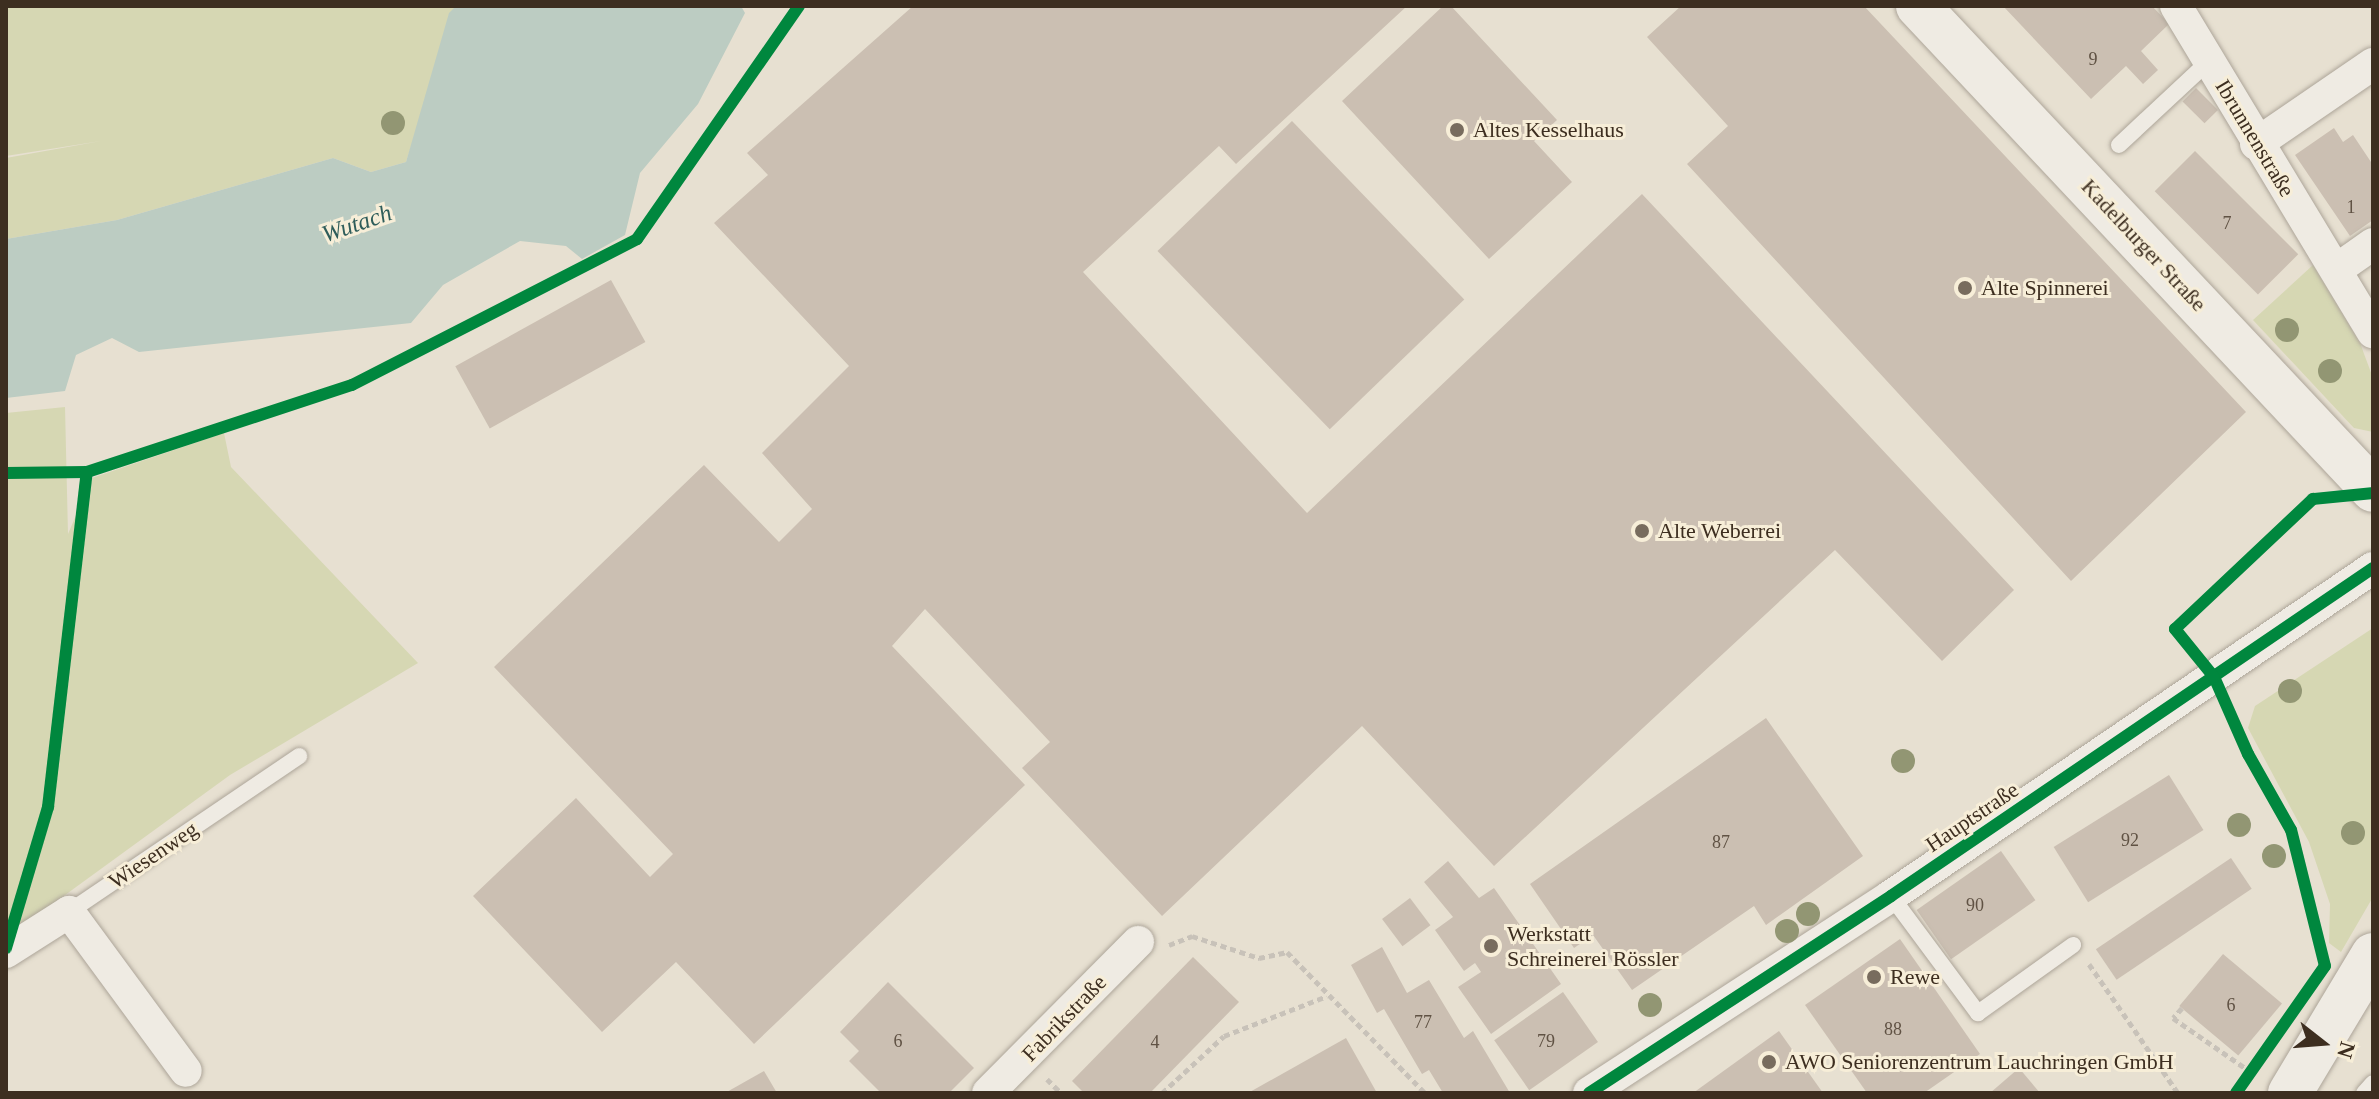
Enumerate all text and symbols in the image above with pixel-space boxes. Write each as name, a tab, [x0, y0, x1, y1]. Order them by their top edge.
house number: 9	[2088, 48, 2098, 70]
street label: Ibrunnenstraße	[2210, 75, 2300, 201]
place label: Altes Kesselhaus	[1473, 117, 1624, 143]
marker: Altes Kesselhaus	[1448, 121, 1466, 139]
street label: Kadelburger Straße	[2076, 173, 2212, 317]
house number: 1	[2346, 196, 2356, 218]
water label: Wutach	[318, 199, 396, 249]
house number: 7	[2222, 212, 2232, 234]
place label: Alte Spinnerei	[1981, 275, 2109, 301]
marker: Alte Spinnerei	[1956, 279, 1974, 297]
place label: Alte Weberrei	[1658, 518, 1781, 544]
marker: Alte Weberrei	[1633, 522, 1651, 540]
street label: Hauptstraße	[1921, 776, 2023, 858]
street label: Wiesenweg	[103, 816, 203, 894]
house number: 92	[2121, 829, 2139, 851]
house number: 87	[1712, 831, 1730, 853]
house number: 90	[1966, 894, 1984, 916]
place label: Werkstatt Schreinerei Rössler	[1507, 920, 1679, 972]
marker: Werkstatt Schreinerei Rössler	[1482, 937, 1500, 955]
place label: Rewe	[1890, 964, 1940, 990]
marker: Rewe	[1865, 968, 1883, 986]
street label: Fabrikstraße	[1016, 969, 1112, 1067]
house number: 6	[2226, 994, 2236, 1016]
north arrow	[2283, 1003, 2363, 1083]
house number: 77	[1414, 1011, 1432, 1033]
house number: 88	[1884, 1018, 1902, 1040]
house number: 6	[894, 1030, 902, 1052]
house number: 79	[1537, 1030, 1555, 1052]
house number: 4	[1150, 1031, 1160, 1053]
text: N	[2332, 1039, 2361, 1061]
place label: AWO Seniorenzentrum Lauchringen GmbH	[1785, 1049, 2174, 1075]
marker: AWO Seniorenzentrum Lauchringen GmbH	[1760, 1053, 1778, 1071]

